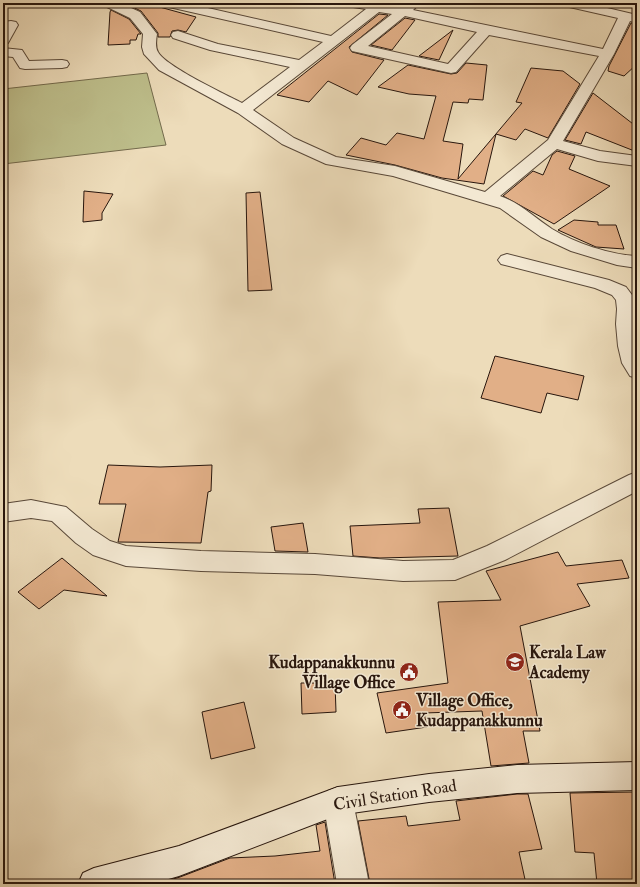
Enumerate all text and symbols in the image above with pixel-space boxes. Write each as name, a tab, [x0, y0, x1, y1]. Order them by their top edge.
place label: Kerala Law Academy	[528, 642, 606, 684]
school or university icon: Kerala Law Academy	[504, 651, 526, 673]
place label: Kudappanakkunnu Village Office	[268, 652, 396, 694]
public building icon: Kudappanakkunnu Village Office	[398, 661, 420, 683]
place label: Village Office, Kudappanakkunnu	[415, 690, 543, 732]
public building icon: Village Office, Kudappanakkunnu	[391, 699, 413, 721]
street label: Civil Station Road	[332, 775, 459, 815]

